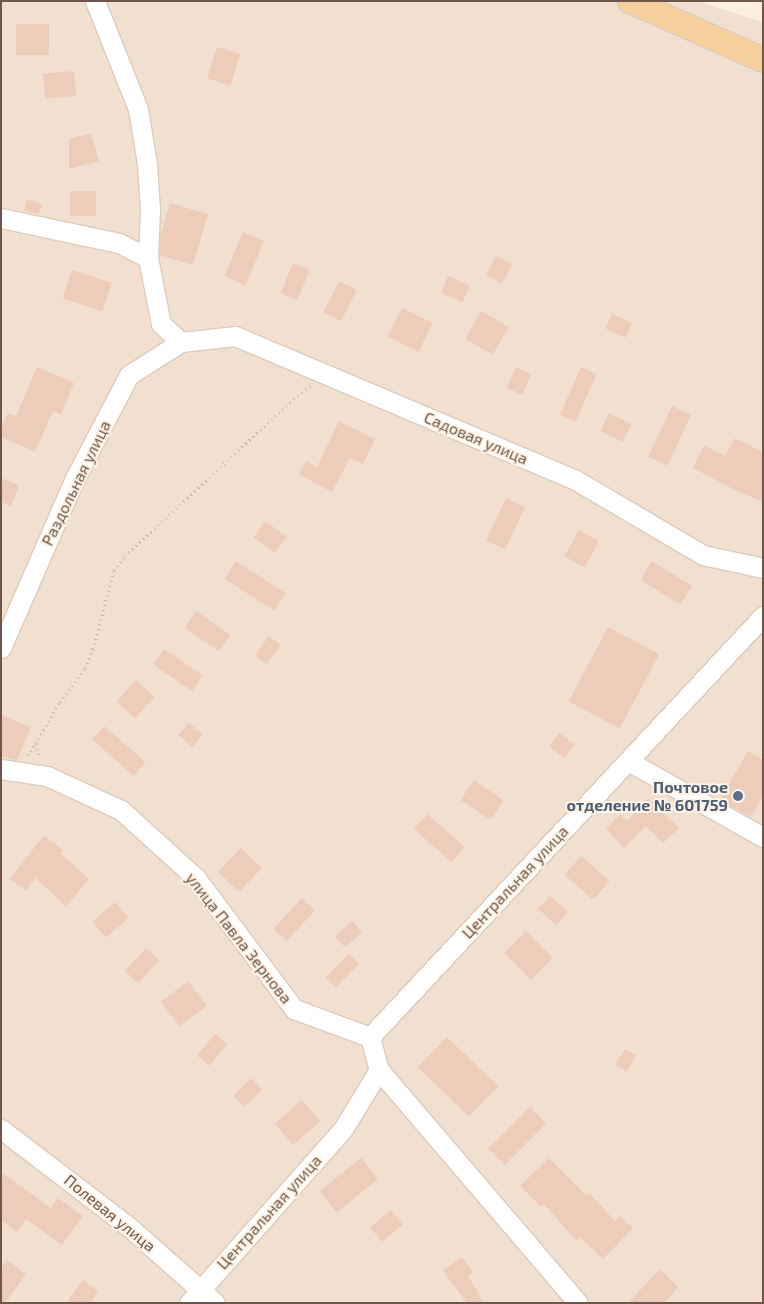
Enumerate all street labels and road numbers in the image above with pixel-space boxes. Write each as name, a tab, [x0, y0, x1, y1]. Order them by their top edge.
street label: Садовая улица	[421, 407, 531, 469]
street label: Раздольная улица	[37, 417, 115, 549]
street label: Центральная улица	[458, 822, 572, 942]
street label: улица Павла Зернова	[182, 869, 296, 1007]
street label: Центральная улица	[213, 1151, 325, 1273]
street label: Полевая улица	[60, 1170, 160, 1256]

